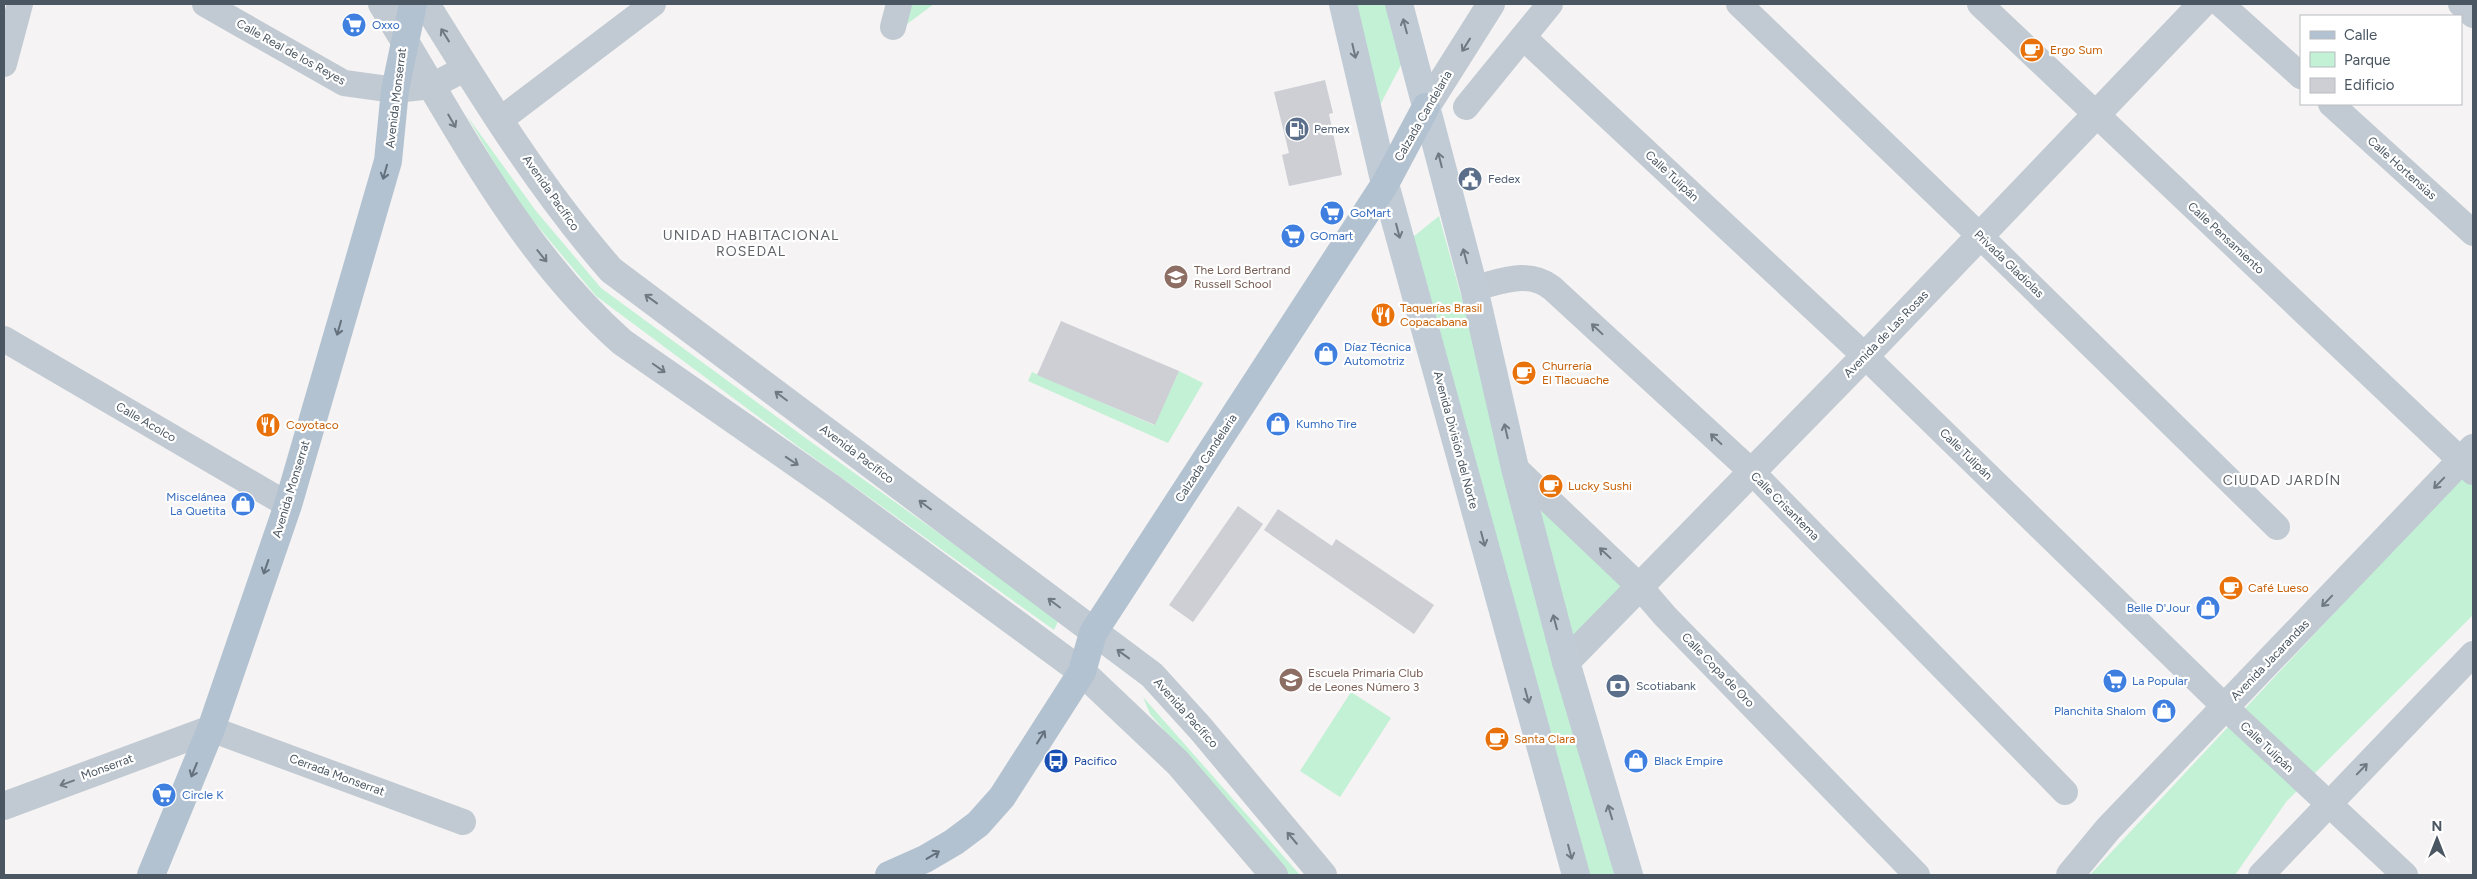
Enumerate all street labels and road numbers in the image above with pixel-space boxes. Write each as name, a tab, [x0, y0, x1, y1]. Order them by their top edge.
street label: Calle Real de los Reyes	[234, 16, 348, 88]
street label: Avenida Monserrat	[383, 47, 409, 149]
street label: Calzada Candelaria	[1391, 68, 1455, 164]
street label: Calle Hortensias	[2365, 134, 2439, 203]
street label: Calle Tulipán	[1642, 148, 1702, 204]
street label: Avenida Pacífico	[520, 152, 582, 234]
street label: Calle Pensamiento	[2185, 199, 2267, 277]
street label: Privada Gladiolas	[1971, 227, 2047, 301]
street label: Avenida de Las Rosas	[1841, 287, 1931, 380]
street label: Avenida División del Norte	[1431, 370, 1481, 511]
street label: Calle Acolco	[113, 399, 179, 445]
street label: Calzada Candelaria	[1172, 411, 1240, 505]
street label: Avenida Pacífico	[817, 422, 897, 486]
street label: Calle Tulipán	[1937, 425, 1995, 483]
street label: Avenida Monserrat	[270, 438, 313, 539]
street label: Calle Crisantema	[1748, 469, 1822, 543]
street label: Avenida Jacarandas	[2228, 616, 2312, 703]
street label: Calle Copa de Oro	[1679, 630, 1757, 710]
street label: Avenida Pacífico	[1151, 675, 1221, 751]
street label: Calle Tulipán	[2237, 719, 2297, 775]
street label: Monserrat	[79, 751, 136, 783]
street label: Cerrada Monserrat	[287, 751, 387, 799]

